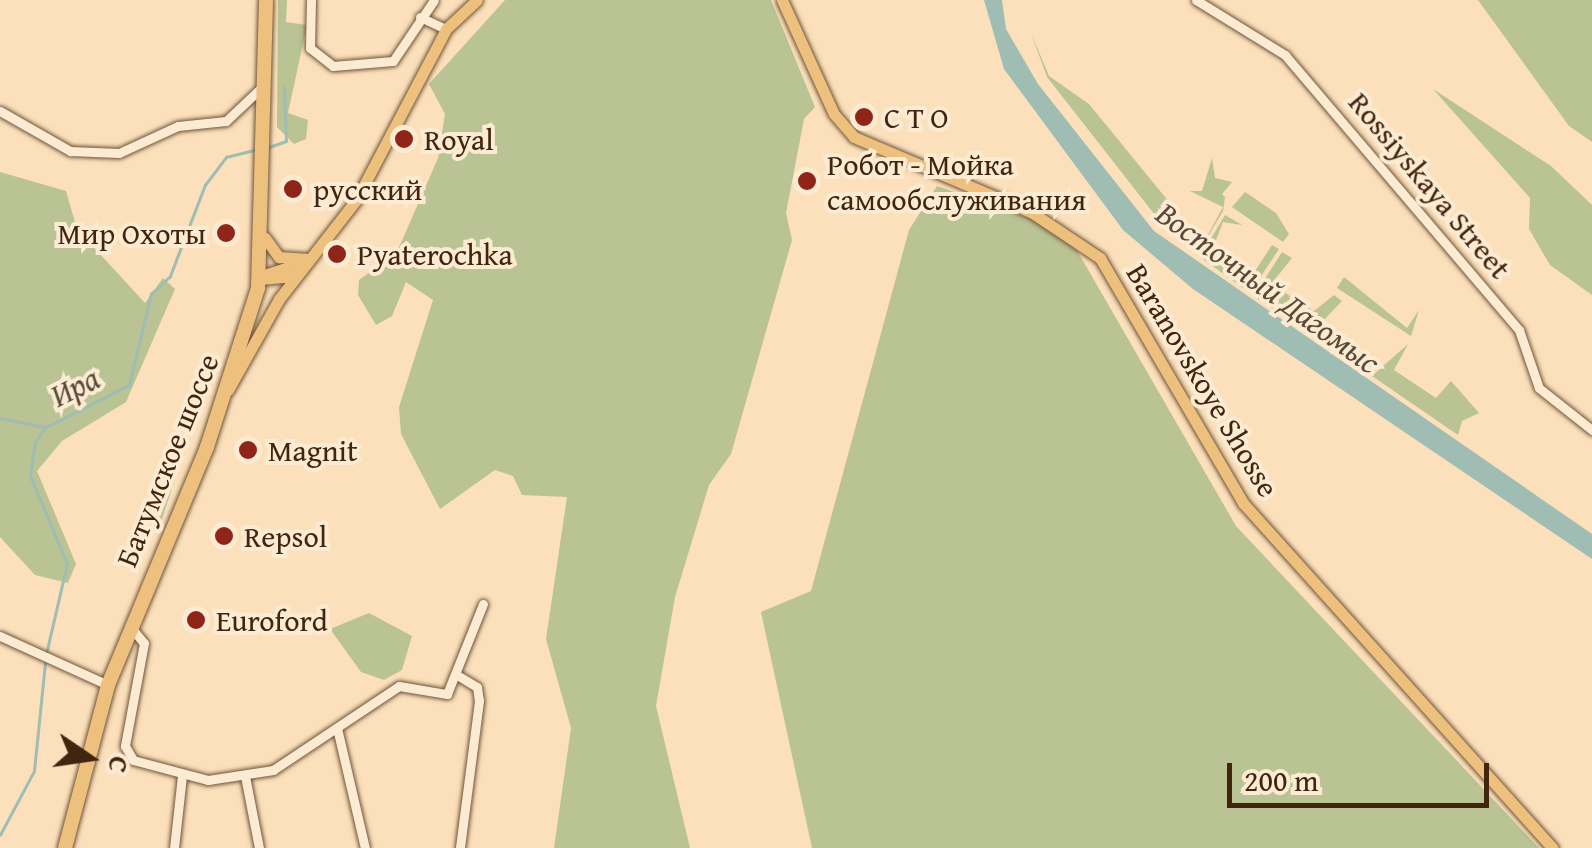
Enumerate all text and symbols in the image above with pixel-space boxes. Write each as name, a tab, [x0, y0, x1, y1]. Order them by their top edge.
street label: Rossiyskaya Street	[1342, 84, 1518, 286]
place label: С Т О	[884, 99, 949, 135]
marker: С Т О	[853, 106, 875, 128]
place label: Royal	[424, 121, 494, 157]
marker: Royal	[393, 128, 415, 150]
place label: Робот - Мойка самообслуживания	[827, 146, 1086, 216]
marker: Робот - Мойка самообслуживания	[796, 170, 818, 192]
place label: русский	[313, 171, 422, 207]
marker: русский	[282, 178, 304, 200]
water label: Восточный Дагомыс	[1149, 194, 1387, 382]
place label: Мир Охоты	[58, 215, 206, 251]
marker: Мир Охоты	[215, 222, 237, 244]
place label: Pyaterochka	[357, 236, 513, 272]
marker: Pyaterochka	[326, 243, 348, 265]
street label: Baranovskoye Shosse	[1119, 257, 1287, 503]
street label: Батумское шоссе	[108, 348, 226, 572]
water label: Ира	[44, 359, 106, 415]
place label: Magnit	[268, 432, 358, 468]
marker: Magnit	[237, 439, 259, 461]
place label: Repsol	[244, 518, 327, 554]
marker: Repsol	[213, 525, 235, 547]
place label: Euroford	[216, 602, 328, 638]
marker: Euroford	[185, 609, 207, 631]
north arrow	[40, 708, 140, 808]
scale bar	[1232, 743, 1494, 805]
text: С	[98, 753, 141, 777]
text: 200 m	[1244, 758, 1318, 802]

